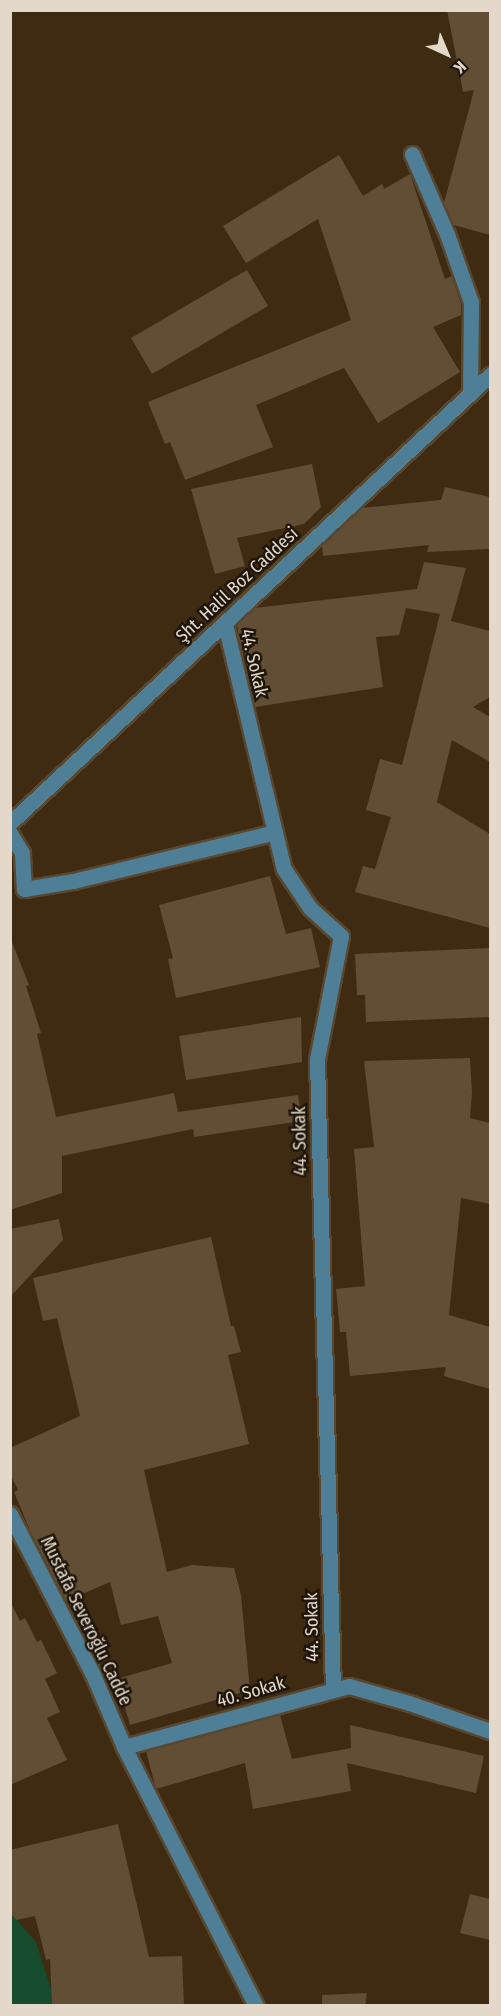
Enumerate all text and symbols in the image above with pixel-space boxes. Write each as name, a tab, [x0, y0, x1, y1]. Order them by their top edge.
north arrow	[417, 24, 477, 84]
text: K	[450, 57, 470, 77]
street label: Şht. Halil Boz Caddesi	[172, 523, 302, 647]
street label: 44. Sokak	[236, 627, 272, 699]
street label: 44. Sokak	[289, 1106, 311, 1176]
street label: Mustafa Severoğlu Cadde	[36, 1533, 136, 1709]
street label: 44. Sokak	[301, 1592, 323, 1662]
street label: 40. Sokak	[214, 1672, 288, 1712]

